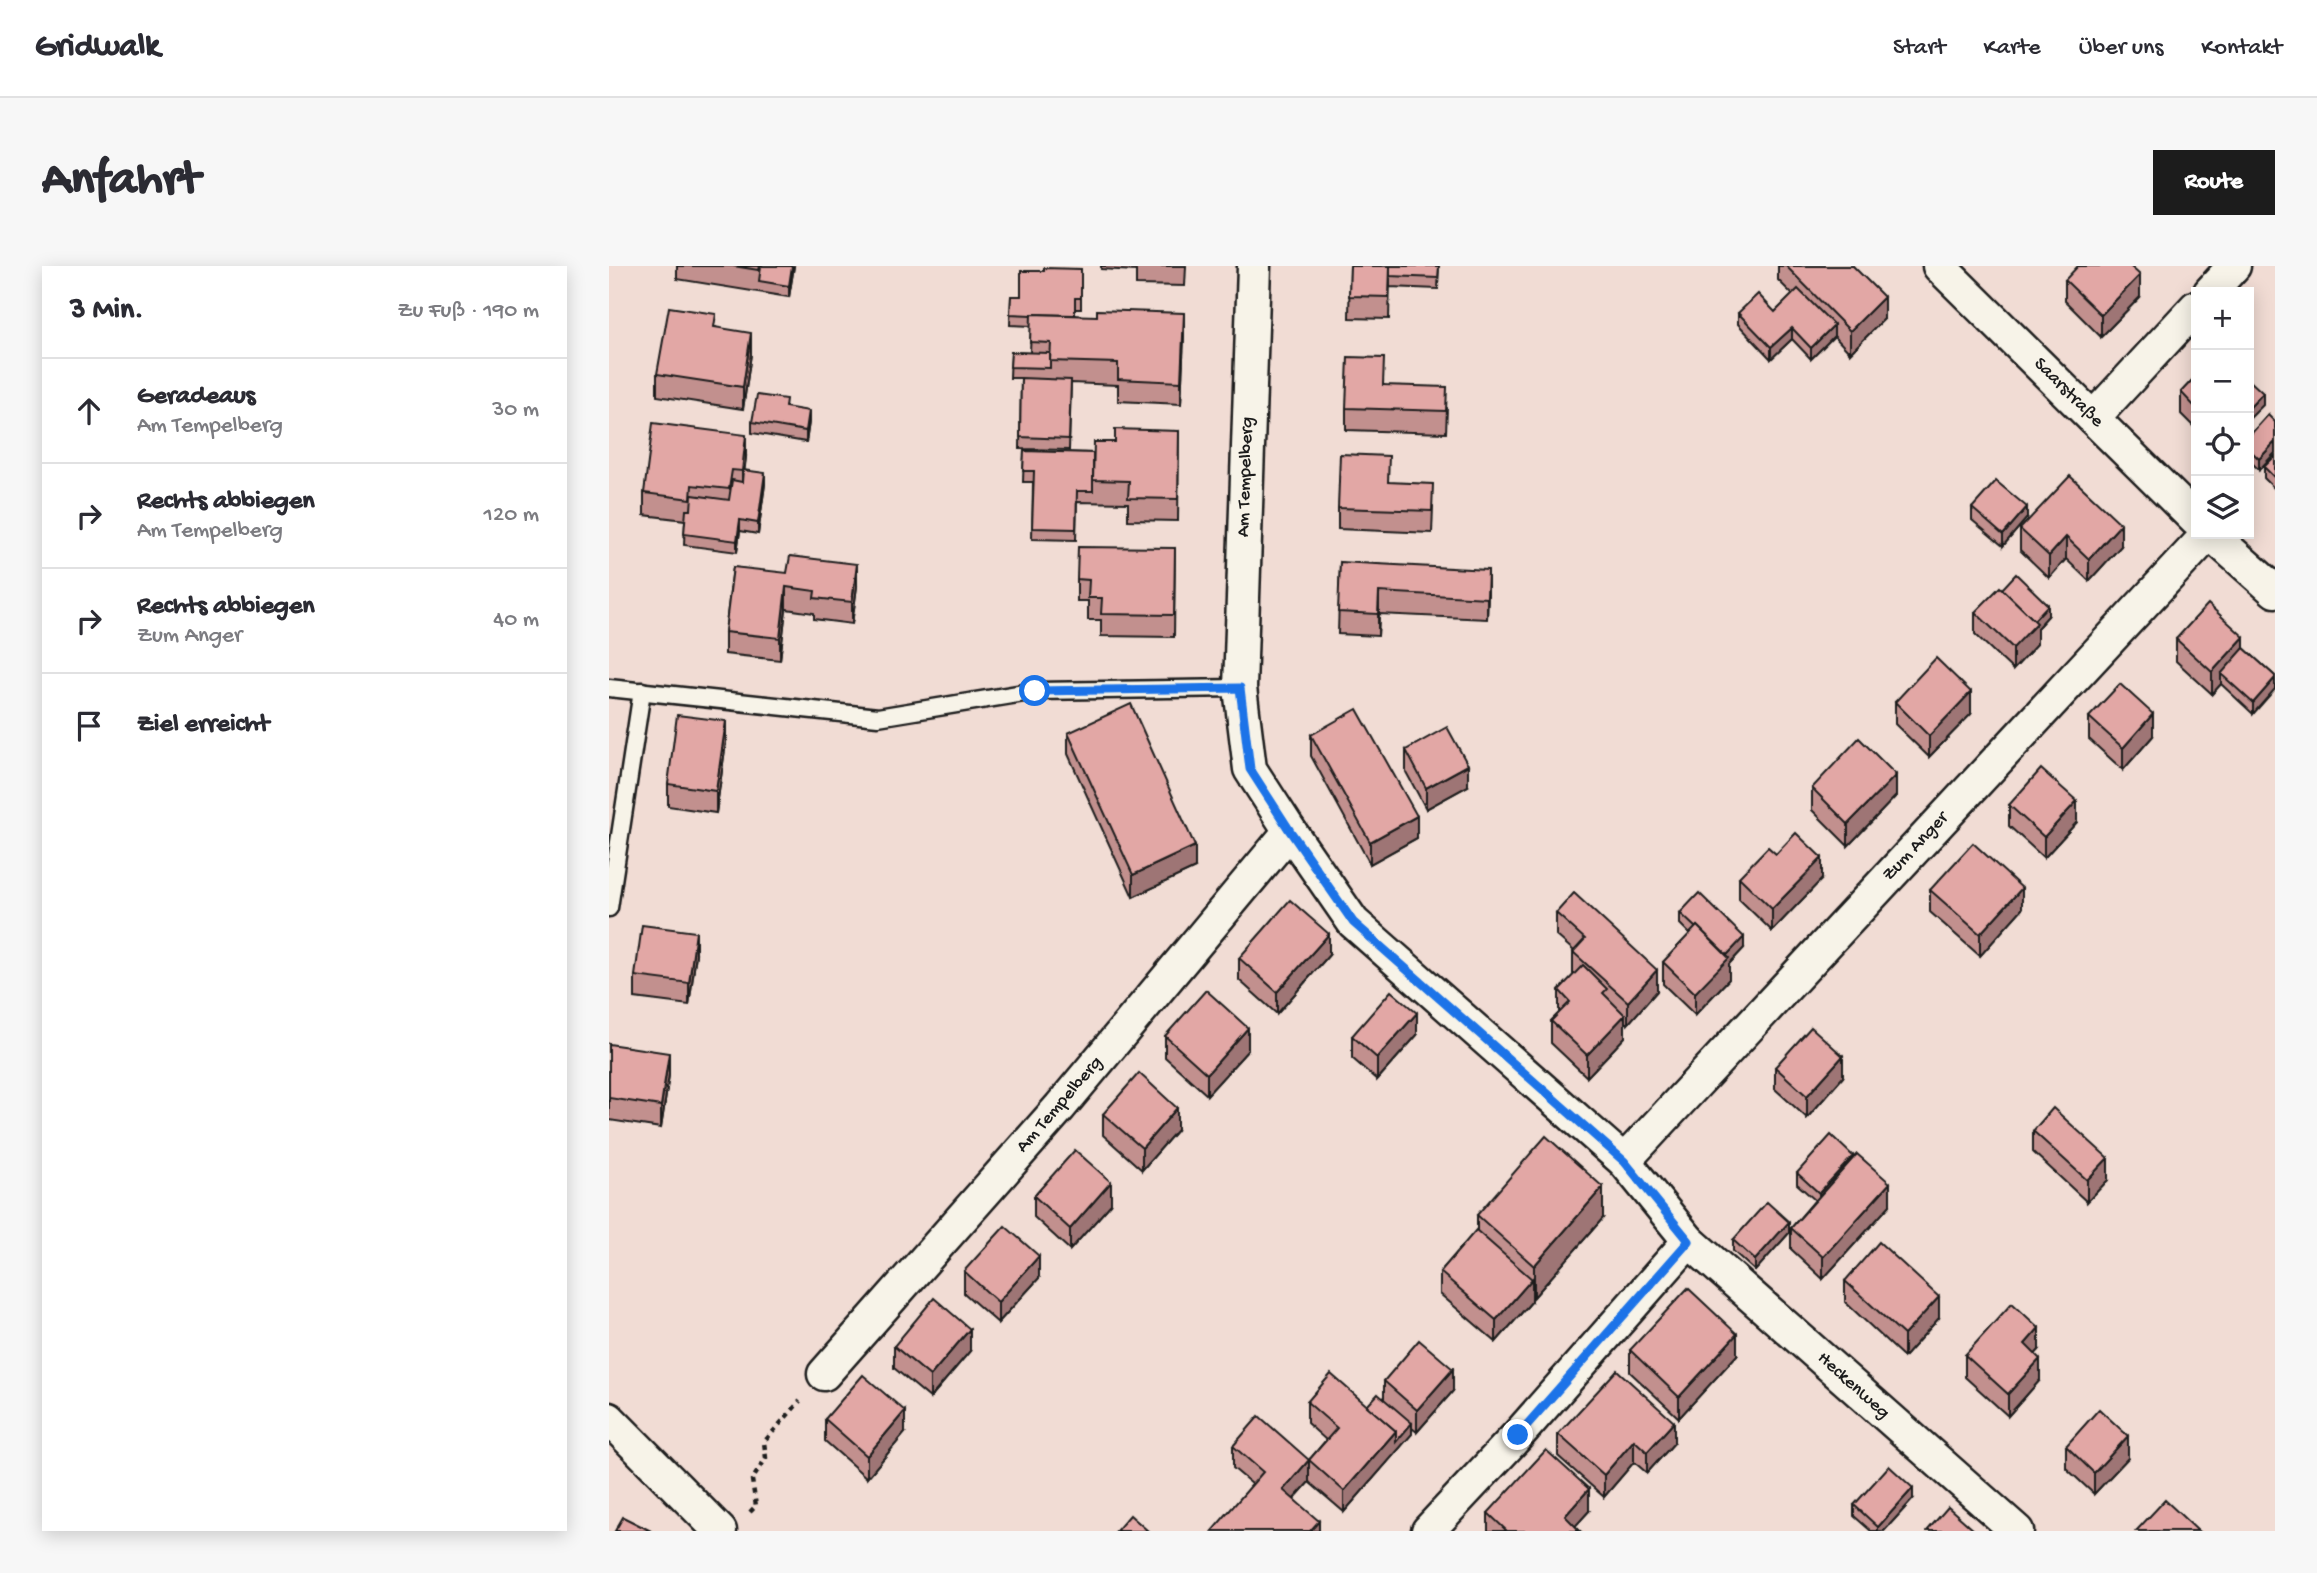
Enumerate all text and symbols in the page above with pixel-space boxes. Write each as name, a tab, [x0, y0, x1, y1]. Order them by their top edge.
text: Gridwalk	[35, 29, 160, 67]
text: Start	[1893, 34, 1945, 63]
text: Karte	[1983, 34, 2041, 63]
text: Über uns	[2079, 34, 2163, 63]
text: Kontakt	[2201, 34, 2282, 63]
button: Route	[2153, 150, 2275, 215]
text: Anfahrt	[42, 153, 200, 211]
map controls	[2191, 287, 2254, 539]
button: +	[2191, 287, 2254, 350]
text: 3 Min.	[70, 294, 144, 329]
text: Zu Fuß · 190 m	[398, 298, 539, 325]
button: −	[2191, 350, 2254, 413]
street label: Saarstraße	[2028, 353, 2108, 433]
text: Geradeaus	[137, 382, 255, 413]
icon: ahead	[70, 392, 108, 430]
text: 30 m	[492, 397, 539, 424]
text: Am Tempelberg	[137, 413, 283, 440]
button: locate	[2191, 413, 2254, 476]
street label: Am Tempelberg	[1232, 416, 1260, 538]
button: layers	[2191, 476, 2254, 539]
text: Rechts abbiegen	[137, 487, 315, 518]
icon: right	[70, 497, 108, 535]
text: 120 m	[484, 502, 539, 529]
text: Am Tempelberg	[137, 518, 283, 545]
text: Rechts abbiegen	[137, 592, 315, 623]
icon: right	[70, 602, 108, 640]
text: 40 m	[493, 607, 539, 634]
text: Zum Anger	[137, 623, 242, 650]
route start	[1019, 675, 1050, 706]
icon: arrive	[70, 707, 108, 745]
text: Ziel erreicht	[137, 710, 269, 741]
street label: Zum Anger	[1878, 806, 1956, 887]
street label: Am Tempelberg	[1012, 1052, 1108, 1158]
street label: Heckenweg	[1812, 1347, 1894, 1425]
route end	[1502, 1419, 1533, 1450]

